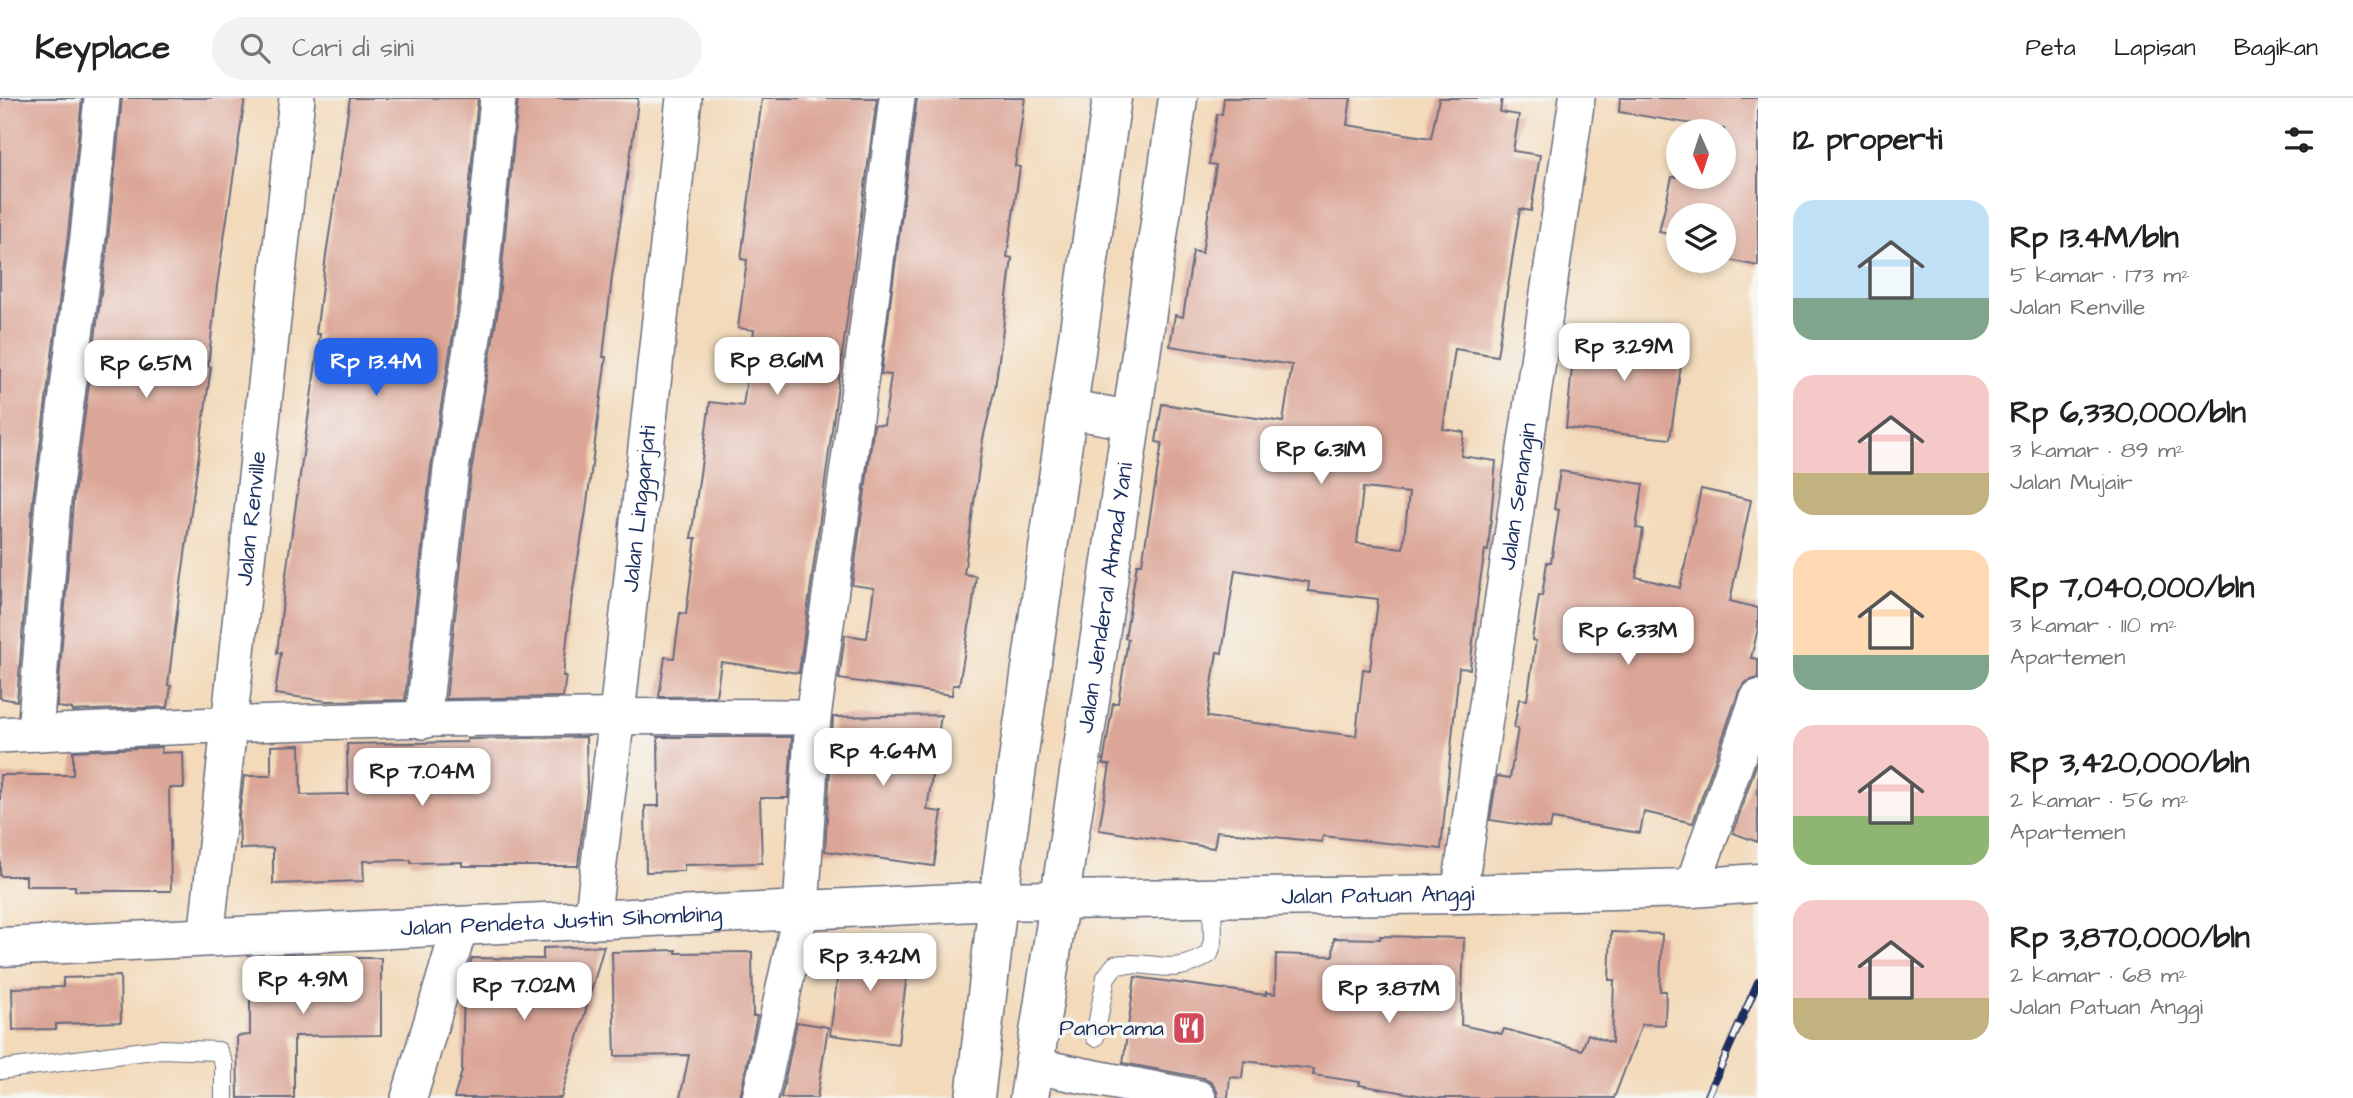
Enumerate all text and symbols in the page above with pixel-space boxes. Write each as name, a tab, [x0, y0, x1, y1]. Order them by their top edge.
search box	[212, 17, 702, 80]
text: Keyplace	[35, 25, 170, 71]
icon: search	[236, 29, 274, 67]
text: Cari di sini	[292, 30, 414, 66]
text: Peta	[2025, 31, 2076, 65]
text: Lapisan	[2114, 31, 2196, 65]
text: Bagikan	[2234, 31, 2318, 65]
north arrow	[1666, 119, 1736, 189]
map controls	[1666, 119, 1736, 273]
text: 12 properti	[1793, 119, 1942, 161]
icon: filters	[2280, 121, 2318, 159]
button: layers	[1666, 203, 1736, 273]
text: Rp 13.4M/bln	[2010, 217, 2179, 259]
icon: home	[1849, 228, 1933, 312]
text: 5 kamar · 173 m²	[2010, 259, 2190, 291]
text: Jalan Renville	[2010, 291, 2145, 323]
pin: Rp 3.29M	[1552, 324, 1696, 383]
text: Rp 3.29M	[1575, 330, 1673, 362]
pin: Rp 13.4M	[304, 338, 448, 398]
pin: Rp 8.61M	[705, 338, 849, 397]
pin: Rp 6.5M	[81, 341, 211, 400]
text: Rp 8.61M	[731, 344, 823, 376]
text: Rp 13.4M	[331, 345, 421, 377]
text: Rp 6.5M	[100, 347, 192, 379]
text: Rp 6,330,000/bln	[2010, 392, 2246, 434]
icon: home	[1849, 403, 1933, 487]
street label: Jalan Senangin	[1491, 420, 1545, 572]
street label: Jalan Linggarjati	[614, 423, 664, 594]
pin: Rp 6.31M	[1249, 426, 1393, 486]
text: Rp 6.31M	[1276, 433, 1366, 465]
text: 3 kamar · 89 m²	[2010, 434, 2184, 466]
street label: Jalan Renville	[228, 449, 275, 587]
street label: Jalan Jenderal Ahmad Yani	[1069, 460, 1141, 735]
text: Jalan Mujair	[2010, 466, 2133, 498]
text: Rp 7,040,000/bln	[2010, 567, 2254, 609]
icon: home	[1849, 578, 1933, 662]
pin: Rp 6.33M	[1556, 608, 1700, 667]
text: 3 kamar · 110 m²	[2010, 609, 2177, 641]
text: Rp 6.33M	[1579, 614, 1677, 646]
text: Apartemen	[2010, 641, 2126, 673]
pin: Rp 4.64M	[811, 728, 955, 788]
text: Rp 4.64M	[830, 735, 936, 767]
text: Rp 3,420,000/bln	[2010, 742, 2250, 784]
pin: Rp 7.04M	[350, 748, 494, 808]
icon: home	[1849, 753, 1933, 837]
text: Rp 7.04M	[370, 755, 474, 787]
text: 2 kamar · 56 m²	[2010, 784, 2189, 816]
text: Apartemen	[2010, 816, 2126, 848]
street label: Jalan Patuan Anggi	[1281, 878, 1475, 913]
street label: Jalan Pendeta Justin Sihombing	[400, 898, 723, 945]
text: Rp 3,870,000/bln	[2010, 917, 2250, 959]
icon: home	[1849, 928, 1933, 1012]
pin: Rp 3.42M	[798, 934, 942, 993]
text: Rp 3.42M	[819, 940, 921, 972]
pin: Rp 4.9M	[238, 956, 368, 1016]
text: 2 kamar · 68 m²	[2010, 959, 2187, 991]
pin: Rp 7.02M	[452, 962, 596, 1022]
text: Rp 4.9M	[258, 963, 348, 995]
pin: Rp 3.87M	[1317, 965, 1461, 1025]
text: Rp 7.02M	[473, 969, 575, 1001]
text: Rp 3.87M	[1338, 972, 1440, 1004]
text: Jalan Patuan Anggi	[2010, 991, 2203, 1023]
restaurant icon: Panorama	[1170, 1009, 1208, 1047]
place label: Panorama	[1059, 1012, 1164, 1044]

